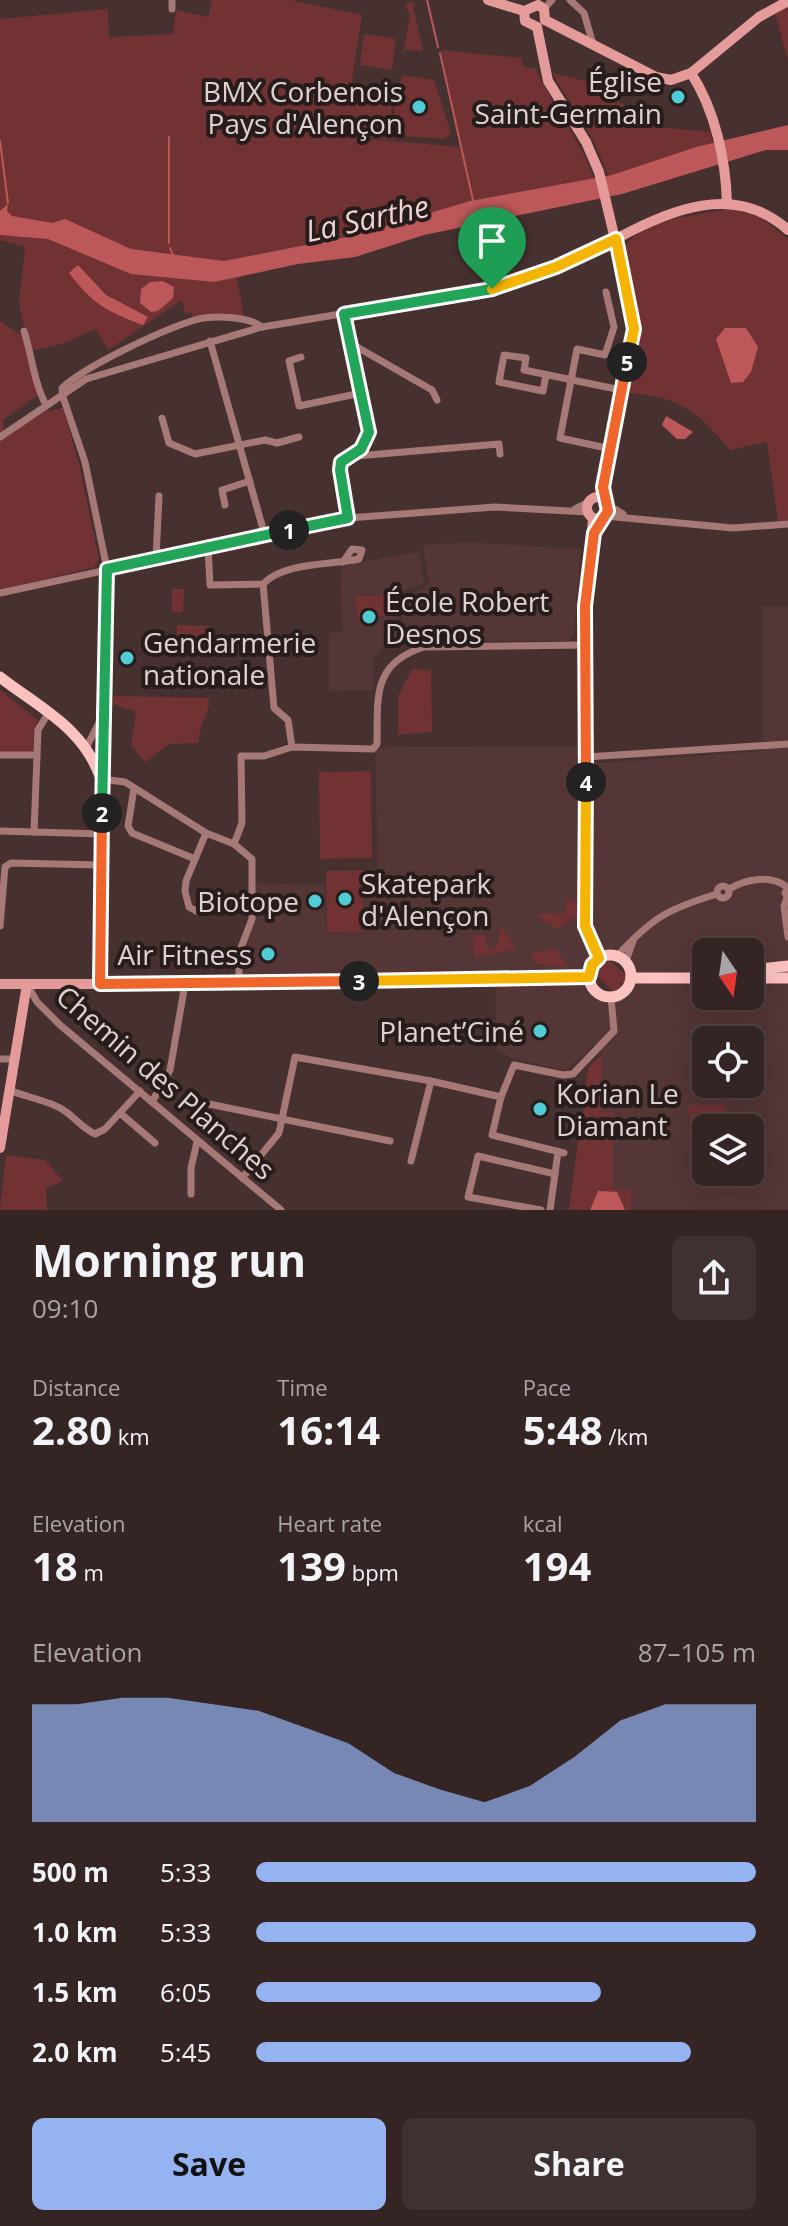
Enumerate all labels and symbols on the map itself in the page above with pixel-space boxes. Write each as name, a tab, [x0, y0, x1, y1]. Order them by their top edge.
place label: Église Saint-Germain	[475, 62, 662, 132]
place label: BMX Corbenois Pays d'Alençon	[203, 72, 403, 142]
marker: Église Saint-Germain	[669, 88, 687, 106]
marker: BMX Corbenois Pays d'Alençon	[410, 98, 428, 116]
water label: La Sarthe	[302, 185, 433, 251]
pin	[458, 207, 526, 289]
pin: 5	[607, 342, 647, 382]
pin: 1	[269, 510, 309, 550]
place label: École Robert Desnos	[385, 582, 549, 652]
marker: École Robert Desnos	[360, 608, 378, 626]
place label: Gendarmerie nationale	[143, 623, 316, 693]
marker: Gendarmerie nationale	[118, 649, 136, 667]
pin: 4	[566, 762, 606, 802]
pin: 2	[82, 793, 122, 833]
place label: Skatepark d'Alençon	[361, 864, 491, 934]
place label: Biotope	[197, 882, 299, 920]
marker: Skatepark d'Alençon	[336, 890, 354, 908]
marker: Biotope	[306, 892, 324, 910]
place label: Air Fitness	[117, 935, 252, 973]
north arrow	[692, 938, 764, 1010]
marker: Air Fitness	[259, 945, 277, 963]
pin: 3	[339, 961, 379, 1001]
street label: Chemin des Planches	[49, 977, 283, 1187]
place label: Planet’Ciné	[379, 1012, 524, 1050]
marker: Planet’Ciné	[531, 1022, 549, 1040]
place label: Korian Le Diamant	[556, 1074, 679, 1144]
marker: Korian Le Diamant	[531, 1100, 549, 1118]

